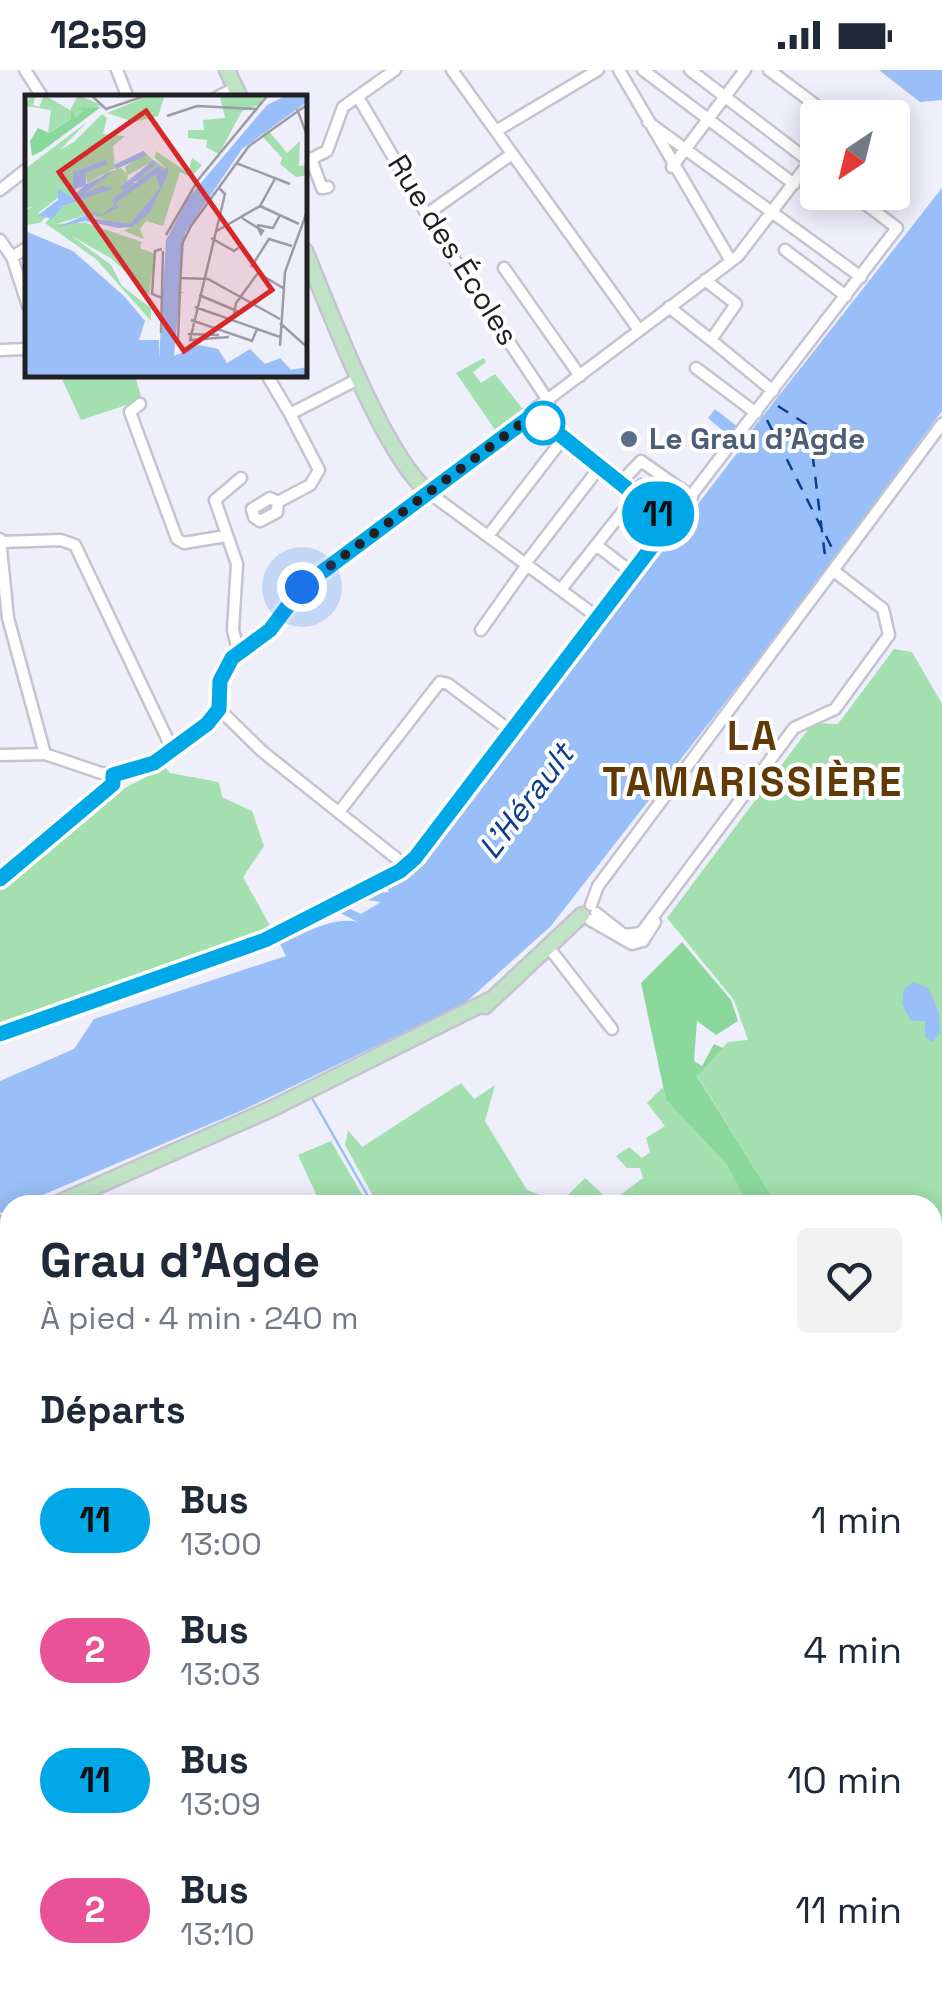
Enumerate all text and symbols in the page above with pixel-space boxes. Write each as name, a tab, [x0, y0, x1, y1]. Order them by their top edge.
text: 12:59	[50, 11, 147, 59]
inset map	[25, 95, 308, 378]
north arrow	[800, 100, 910, 210]
map controls	[800, 100, 910, 210]
street label: Rue des Écoles	[379, 147, 528, 352]
unlabelled marker	[522, 402, 564, 444]
place label: Le Grau d'Agde	[649, 419, 865, 458]
marker: Le Grau d'Agde	[618, 428, 640, 450]
line badge: 11	[613, 482, 703, 546]
text: 11	[642, 492, 674, 536]
your location	[277, 562, 327, 612]
district label: LA TAMARISSIÈRE	[602, 711, 904, 808]
water label: L'Hérault	[470, 733, 584, 866]
button: heart	[797, 1228, 902, 1333]
text: Grau d'Agde	[40, 1230, 320, 1291]
text: À pied · 4 min · 240 m	[40, 1298, 359, 1338]
text: Départs	[40, 1386, 186, 1434]
text: Bus	[180, 1476, 249, 1524]
text: 1 min	[811, 1496, 902, 1544]
text: 11	[79, 1498, 111, 1542]
text: 13:00	[180, 1524, 262, 1564]
text: Bus	[180, 1606, 249, 1654]
text: 4 min	[803, 1626, 902, 1674]
text: 2	[85, 1628, 105, 1672]
text: 13:03	[180, 1654, 261, 1694]
text: Bus	[180, 1736, 249, 1784]
text: 10 min	[787, 1756, 902, 1804]
text: 11	[79, 1758, 111, 1802]
text: 13:09	[180, 1784, 261, 1824]
text: Bus	[180, 1866, 249, 1914]
text: 11 min	[795, 1886, 902, 1934]
text: 2	[85, 1888, 105, 1932]
text: 13:10	[180, 1914, 255, 1954]

